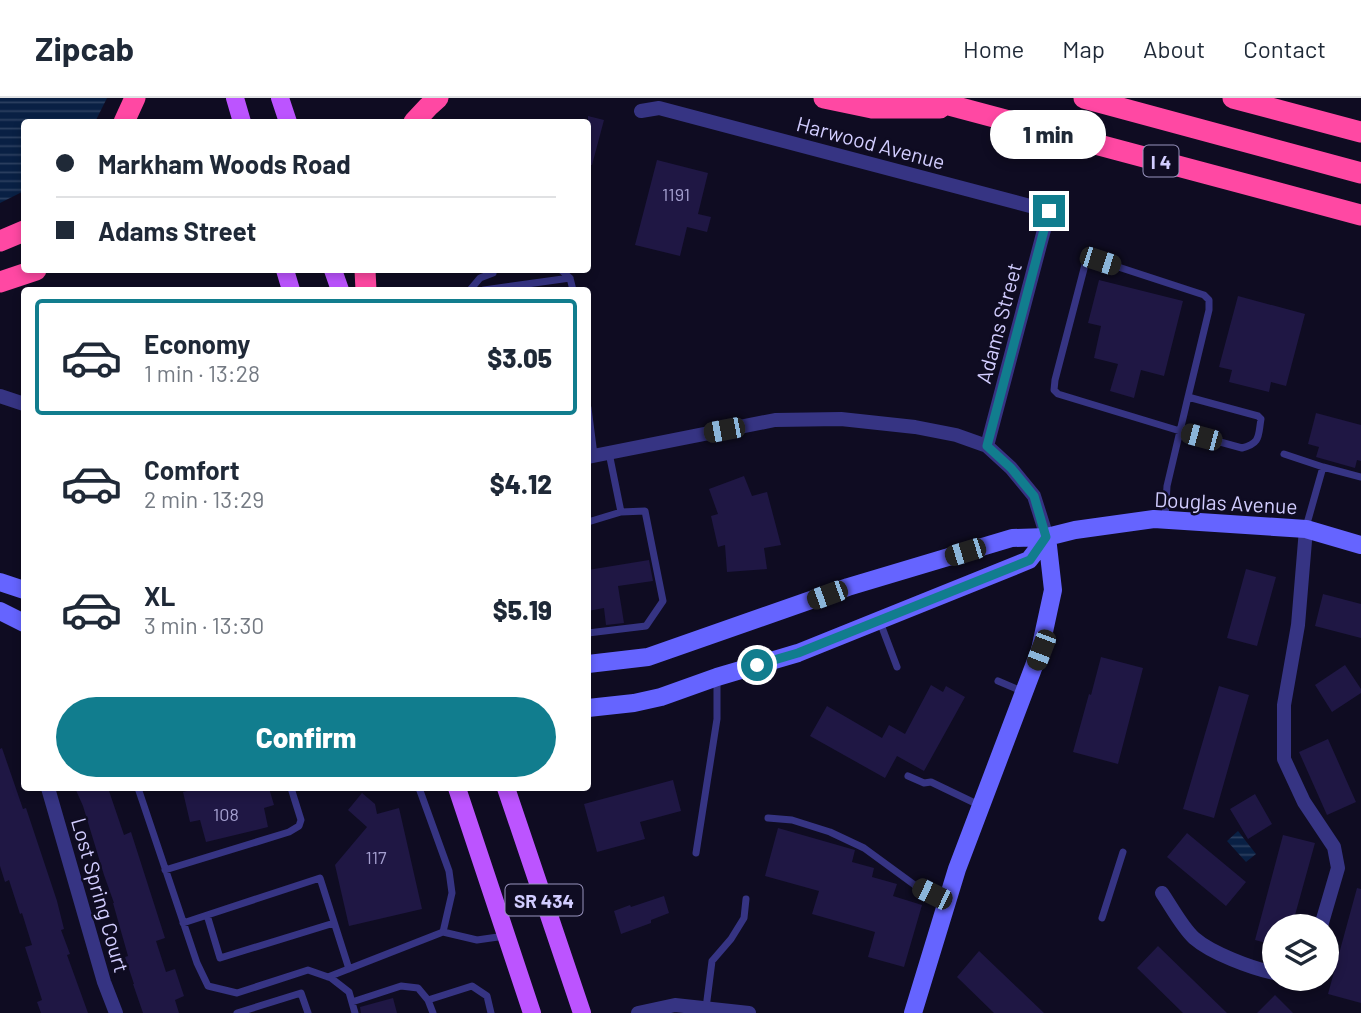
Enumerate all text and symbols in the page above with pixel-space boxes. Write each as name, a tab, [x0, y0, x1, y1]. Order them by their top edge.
text: Zipcab	[35, 28, 134, 68]
text: Home	[963, 34, 1024, 63]
text: Map	[1062, 34, 1105, 63]
text: About	[1143, 34, 1205, 63]
text: Contact	[1243, 34, 1326, 63]
callout: 1 min	[991, 109, 1107, 158]
street label: Harwood Avenue	[794, 110, 948, 174]
text: 1 min	[1023, 120, 1073, 148]
road number: I 4	[1144, 146, 1178, 176]
text: Markham Woods Road	[98, 148, 351, 179]
house number: 1191	[662, 183, 690, 205]
route end	[1033, 195, 1065, 227]
text: Adams Street	[98, 215, 256, 246]
car	[1077, 245, 1124, 277]
street label: Adams Street	[970, 260, 1026, 386]
icon: car	[60, 326, 123, 389]
text: Economy	[144, 328, 250, 359]
text: $3.05	[487, 342, 552, 373]
text: 1 min · 13:28	[144, 359, 260, 387]
car	[702, 416, 747, 444]
car	[1178, 421, 1225, 453]
icon: car	[60, 452, 123, 515]
text: Comfort	[144, 454, 240, 485]
text: $4.12	[490, 468, 552, 499]
text: 2 min · 13:29	[144, 485, 264, 513]
street label: Douglas Avenue	[1154, 486, 1298, 518]
car	[942, 536, 989, 568]
icon: car	[60, 578, 123, 641]
car	[804, 578, 851, 612]
text: XL	[144, 580, 175, 611]
text: $5.19	[493, 594, 552, 625]
text: 3 min · 13:30	[144, 611, 264, 639]
car	[1024, 627, 1059, 673]
route start	[741, 649, 773, 681]
button: Confirm	[56, 697, 556, 777]
house number: 108	[213, 803, 239, 825]
street label: Lost Spring Court	[67, 815, 135, 975]
house number: 117	[365, 846, 387, 868]
car	[909, 875, 956, 913]
road number: SR 434	[505, 884, 582, 916]
map controls	[1262, 914, 1339, 991]
button: layers	[1262, 914, 1339, 991]

